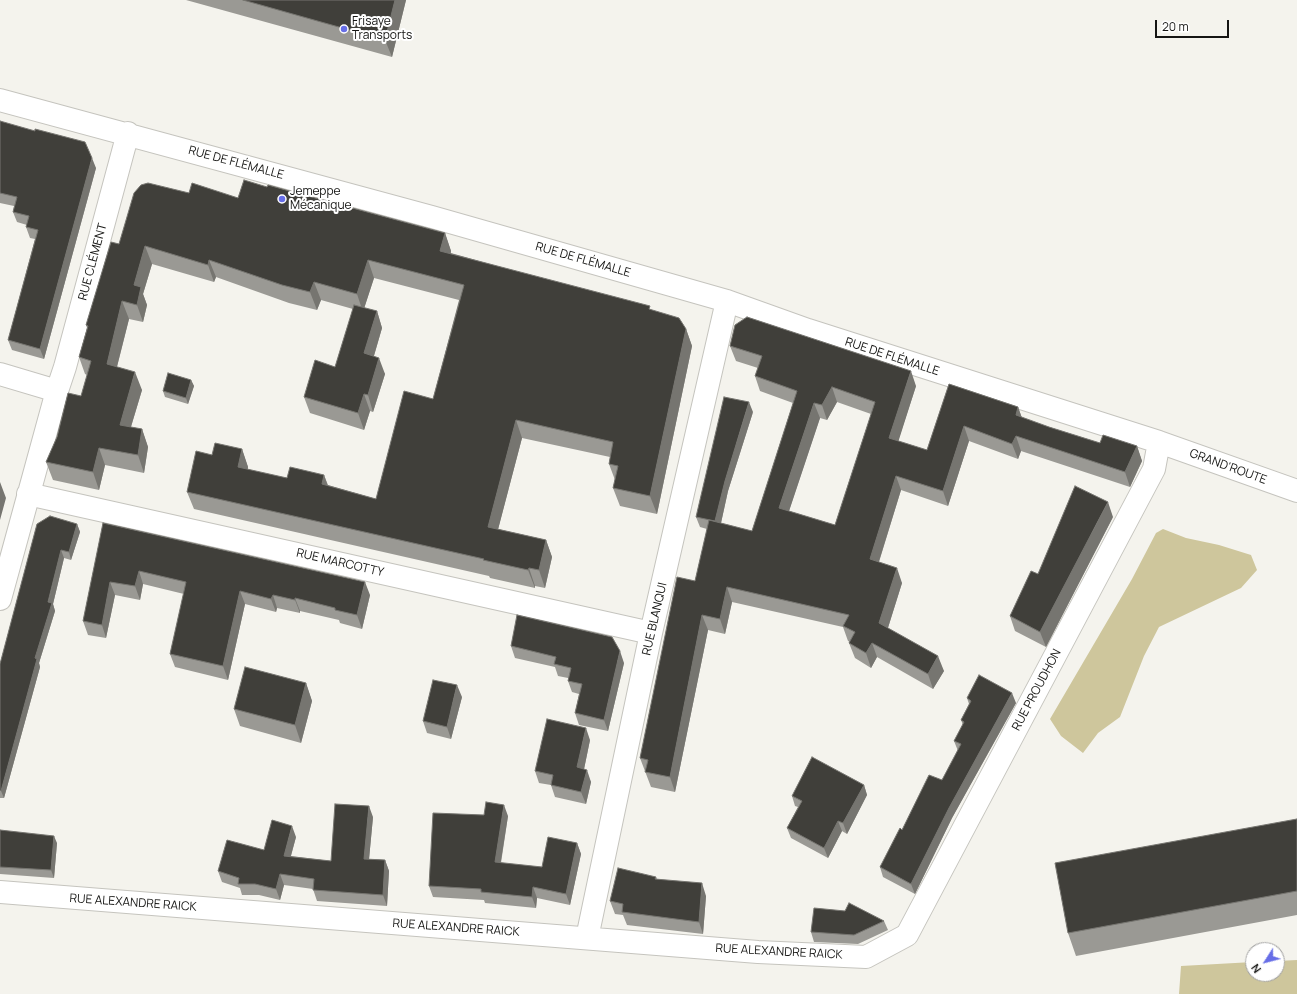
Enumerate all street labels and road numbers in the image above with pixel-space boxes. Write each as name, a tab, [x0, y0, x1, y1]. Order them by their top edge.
street label: RUE DE FLÉMALLE	[187, 143, 285, 183]
street label: RUE CLÉMENT	[76, 222, 110, 302]
street label: RUE DE FLÉMALLE	[534, 240, 632, 280]
street label: RUE DE FLÉMALLE	[843, 335, 941, 379]
street label: GRAND'ROUTE	[1187, 446, 1269, 488]
street label: RUE MARCOTTY	[295, 546, 385, 580]
street label: RUE BLANQUI	[640, 581, 670, 657]
street label: RUE PROUDHON	[1009, 647, 1065, 733]
street label: RUE ALEXANDRE RAICK	[69, 891, 197, 915]
street label: RUE ALEXANDRE RAICK	[392, 916, 520, 940]
street label: RUE ALEXANDRE RAICK	[715, 941, 843, 963]

